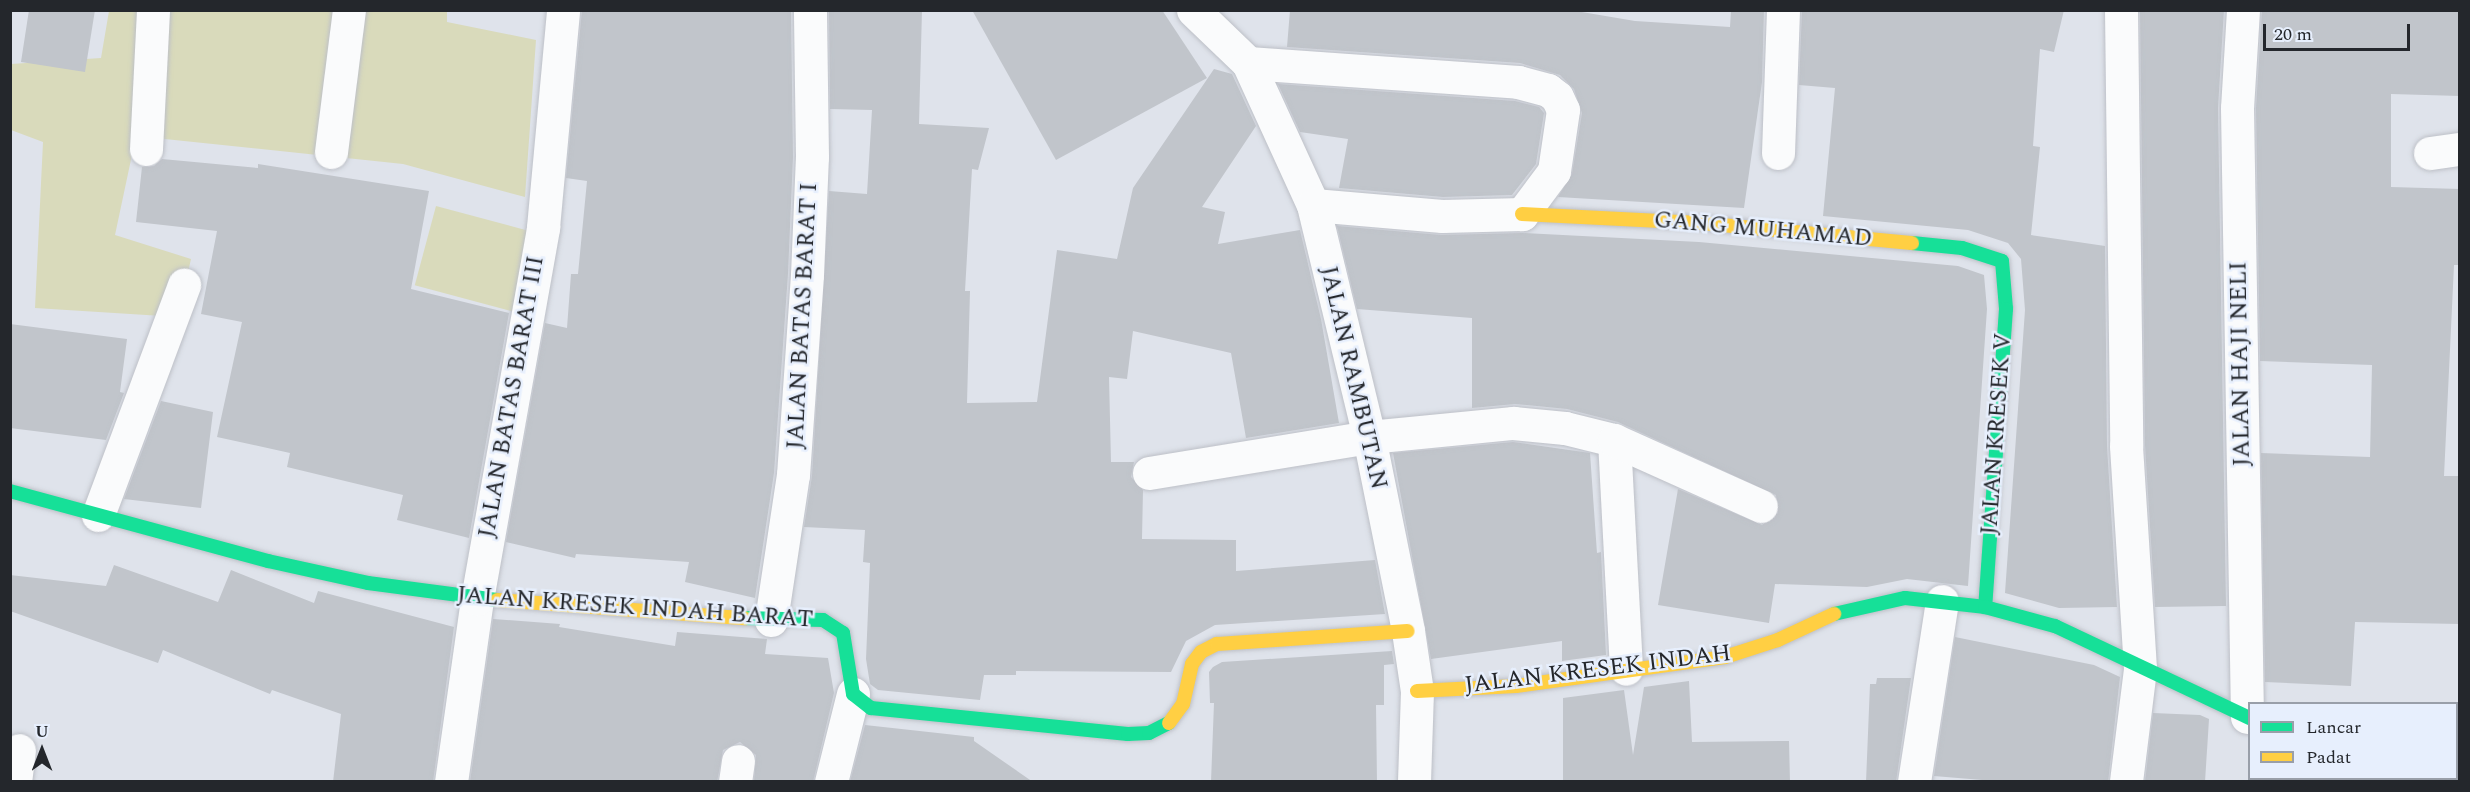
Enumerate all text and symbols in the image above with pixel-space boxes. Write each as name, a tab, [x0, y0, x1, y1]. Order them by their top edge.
scale bar	[2266, 12, 2413, 50]
text: 20 m	[2274, 21, 2312, 48]
street label: JALAN BATAS BARAT I	[782, 182, 824, 450]
street label: GANG MUHAMAD	[1653, 206, 1873, 254]
street label: JALAN BATAS BARAT III	[473, 254, 551, 540]
street label: JALAN HAJI NELI	[2225, 261, 2257, 467]
street label: JALAN RAMBUTAN	[1313, 263, 1393, 493]
street label: JALAN KRESEK V	[1976, 332, 2018, 536]
street label: JALAN KRESEK INDAH BARAT	[456, 581, 814, 635]
street label: JALAN KRESEK INDAH	[1463, 639, 1733, 701]
legend	[2248, 702, 2458, 780]
text: Lancar	[2306, 714, 2361, 741]
north arrow	[12, 720, 72, 780]
text: U	[35, 720, 49, 744]
text: Padat	[2306, 744, 2351, 771]

